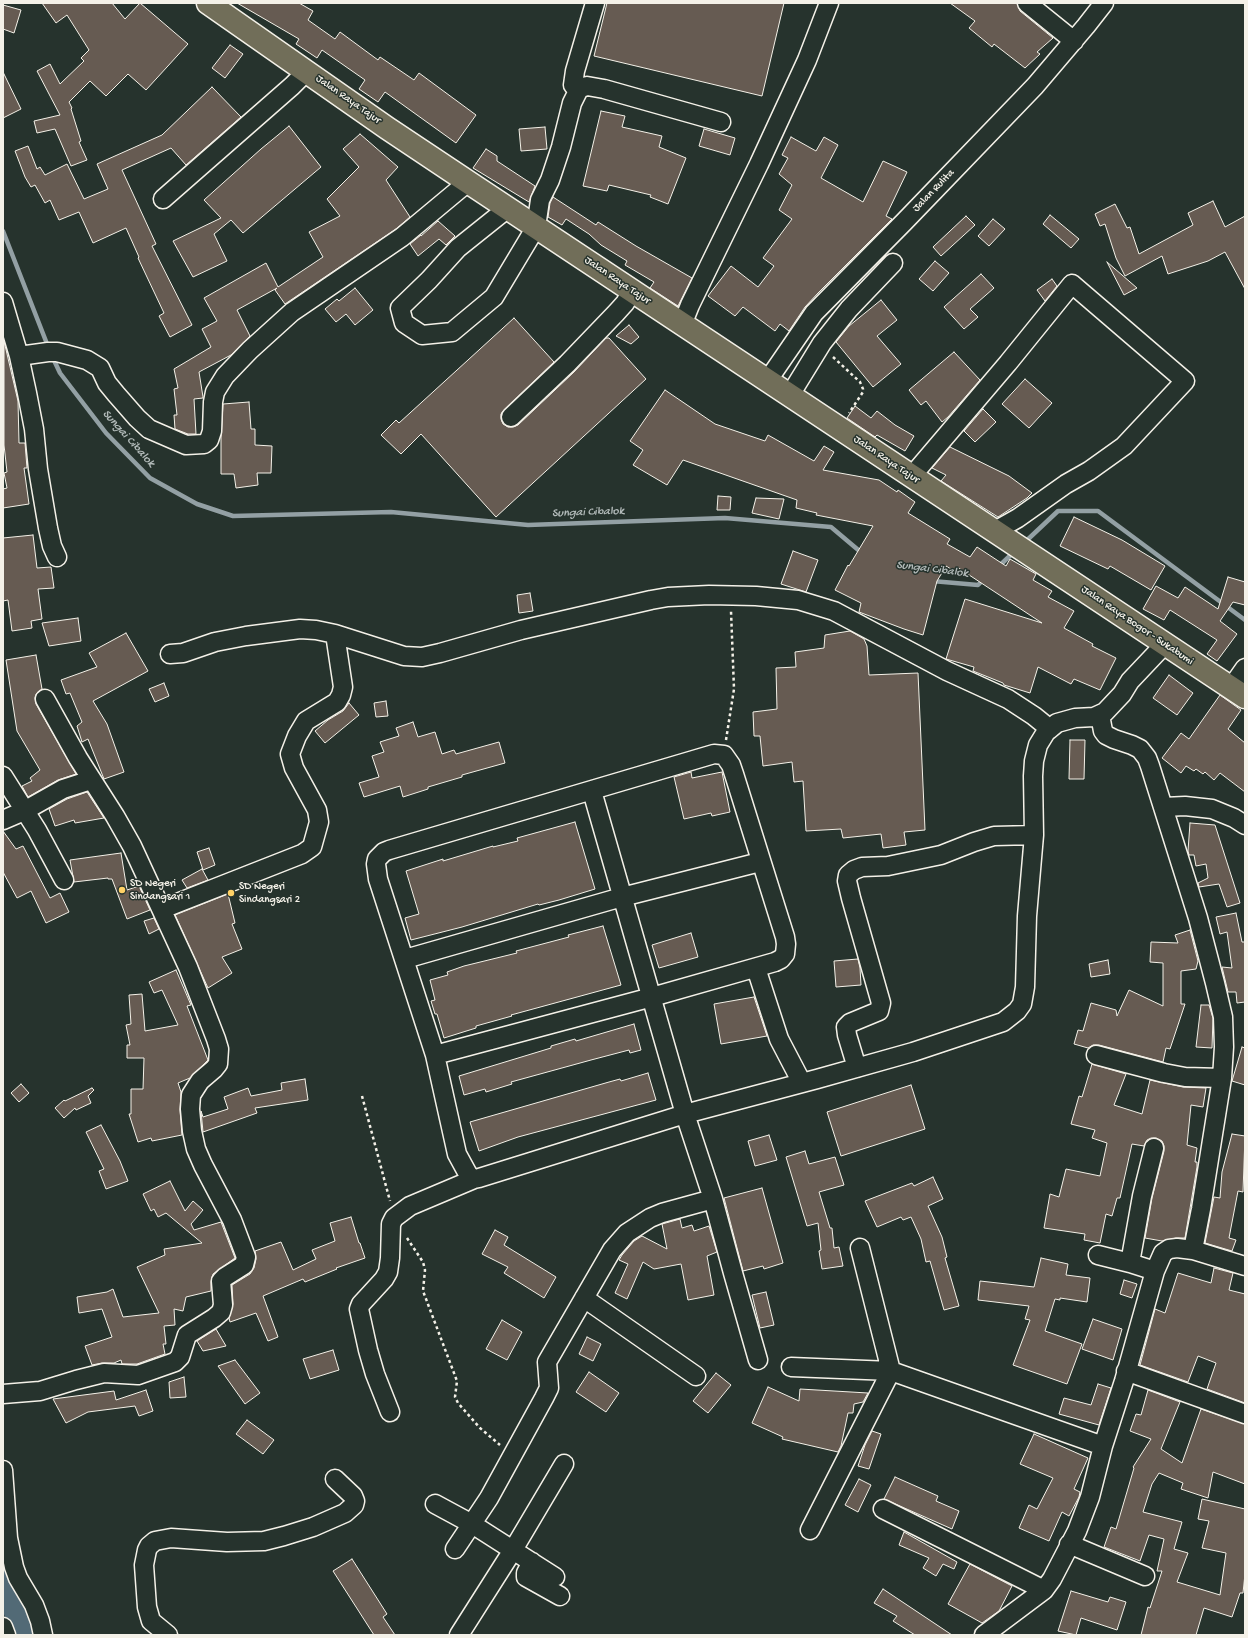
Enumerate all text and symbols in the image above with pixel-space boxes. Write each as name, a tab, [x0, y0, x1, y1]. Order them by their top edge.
street label: Jalan Raya Tajur	[313, 73, 383, 127]
street label: Jalan Rulita	[910, 167, 958, 215]
street label: Jalan Raya Tajur	[581, 254, 653, 308]
water label: Sungai Cibalok	[99, 407, 157, 471]
street label: Jalan Raya Tajur	[850, 433, 922, 487]
water label: Sungai Cibalok	[552, 505, 624, 521]
water label: Sungai Cibalok	[895, 558, 969, 582]
street label: Jalan Raya Bogor - Sukabumi	[1078, 583, 1196, 669]
place label: SD Negeri Sindangsari 1	[130, 877, 190, 903]
place label: SD Negeri Sindangsari 2	[239, 880, 300, 906]
marker: SD Negeri Sindangsari 1	[117, 885, 127, 895]
marker: SD Negeri Sindangsari 2	[226, 888, 236, 898]

